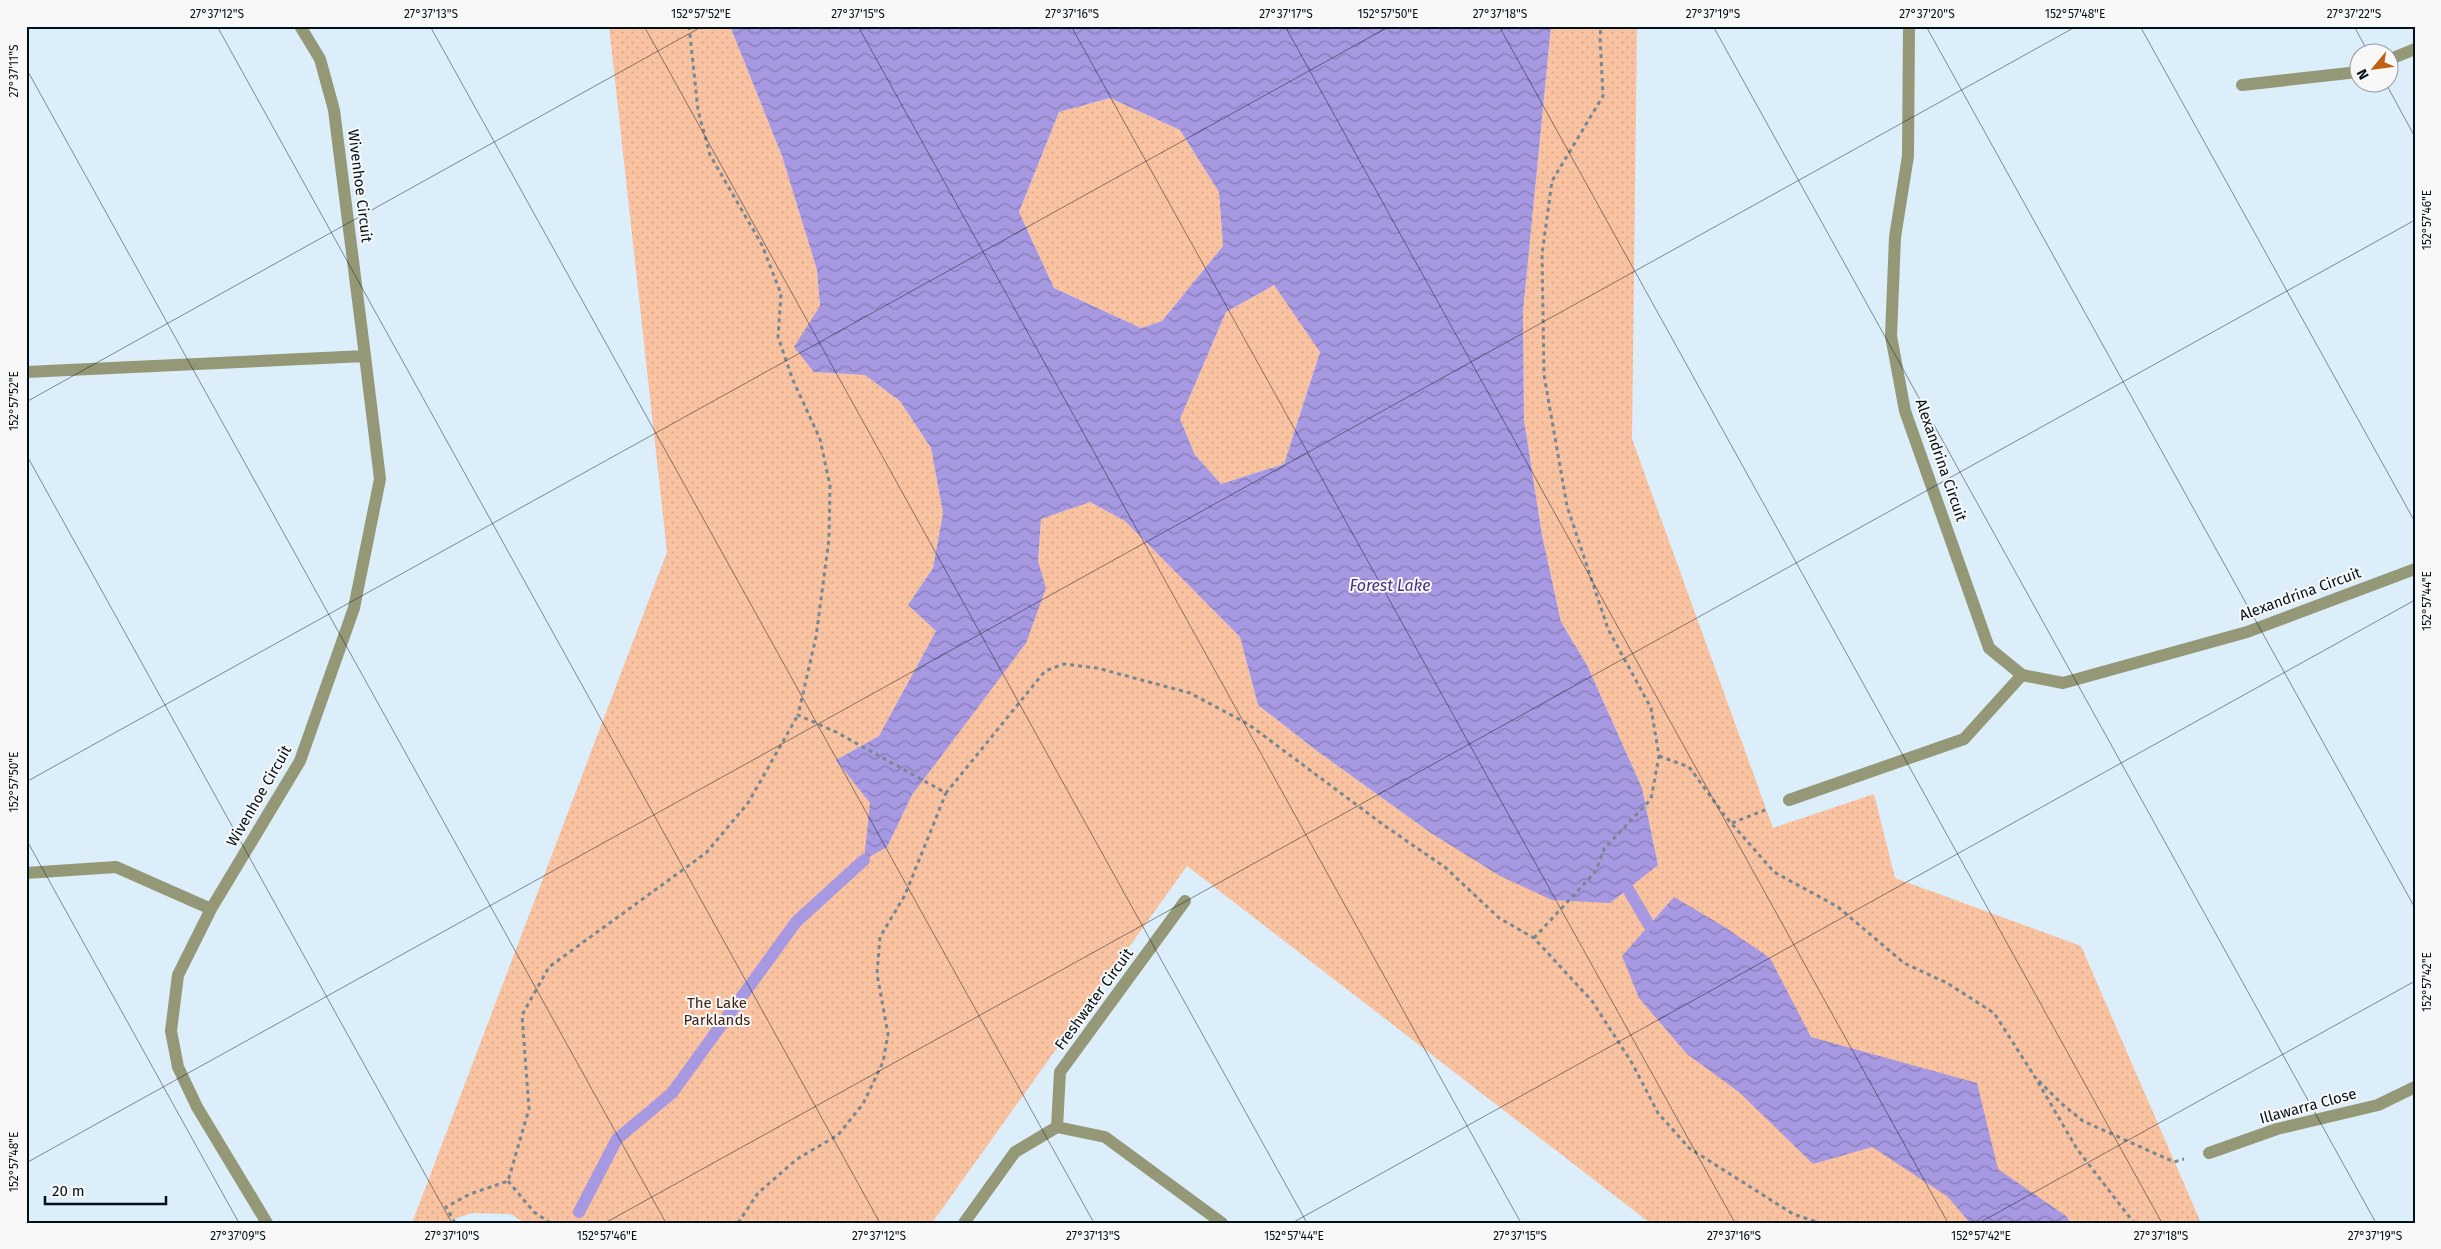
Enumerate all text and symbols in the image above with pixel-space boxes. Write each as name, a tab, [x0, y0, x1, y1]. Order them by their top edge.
text: 27°37'12"S	[190, 7, 244, 21]
text: 27°37'13"S	[404, 7, 458, 21]
text: 152°57'52"E	[671, 7, 731, 21]
text: 27°37'15"S	[831, 7, 885, 21]
text: 27°37'16"S	[1045, 7, 1100, 21]
text: 27°37'17"S	[1259, 7, 1313, 21]
text: 152°57'50"E	[1358, 7, 1418, 21]
text: 27°37'18"S	[1473, 7, 1528, 21]
text: 27°37'19"S	[1686, 7, 1741, 21]
text: 27°37'20"S	[1899, 7, 1955, 21]
text: 152°57'48"E	[2045, 7, 2105, 21]
text: 27°37'22"S	[2327, 7, 2382, 21]
north arrow	[2348, 42, 2398, 92]
text: 27°37'11"S	[7, 44, 21, 98]
text: N	[2353, 66, 2373, 82]
street label: Wivenhoe Circuit	[344, 128, 376, 244]
text: 152°57'46"E	[2420, 190, 2434, 250]
text: 152°57'52"E	[7, 371, 21, 431]
street label: Alexandrina Circuit	[1912, 396, 1971, 524]
street label: Alexandrina Circuit	[2237, 563, 2364, 624]
text: 152°57'44"E	[2420, 571, 2434, 631]
water label: Forest Lake	[1349, 576, 1431, 595]
street label: Wivenhoe Circuit	[223, 742, 296, 850]
text: 152°57'50"E	[7, 752, 21, 812]
street label: Freshwater Circuit	[1051, 944, 1137, 1053]
text: 152°57'42"E	[2420, 952, 2434, 1012]
park label: The Lake Parklands	[684, 994, 750, 1029]
street label: Illawarra Close	[2258, 1084, 2358, 1128]
text: 152°57'48"E	[7, 1132, 21, 1192]
scale bar	[45, 1174, 166, 1206]
text: 20 m	[52, 1182, 85, 1200]
text: 27°37'09"S	[210, 1229, 266, 1243]
text: 27°37'10"S	[425, 1229, 480, 1243]
text: 152°57'46"E	[577, 1229, 637, 1243]
text: 27°37'12"S	[852, 1229, 906, 1243]
text: 27°37'13"S	[1066, 1229, 1120, 1243]
text: 152°57'44"E	[1264, 1229, 1324, 1243]
text: 27°37'15"S	[1493, 1229, 1547, 1243]
text: 27°37'16"S	[1707, 1229, 1762, 1243]
text: 152°57'42"E	[1951, 1229, 2011, 1243]
text: 27°37'18"S	[2134, 1229, 2189, 1243]
text: 27°37'19"S	[2348, 1229, 2403, 1243]

